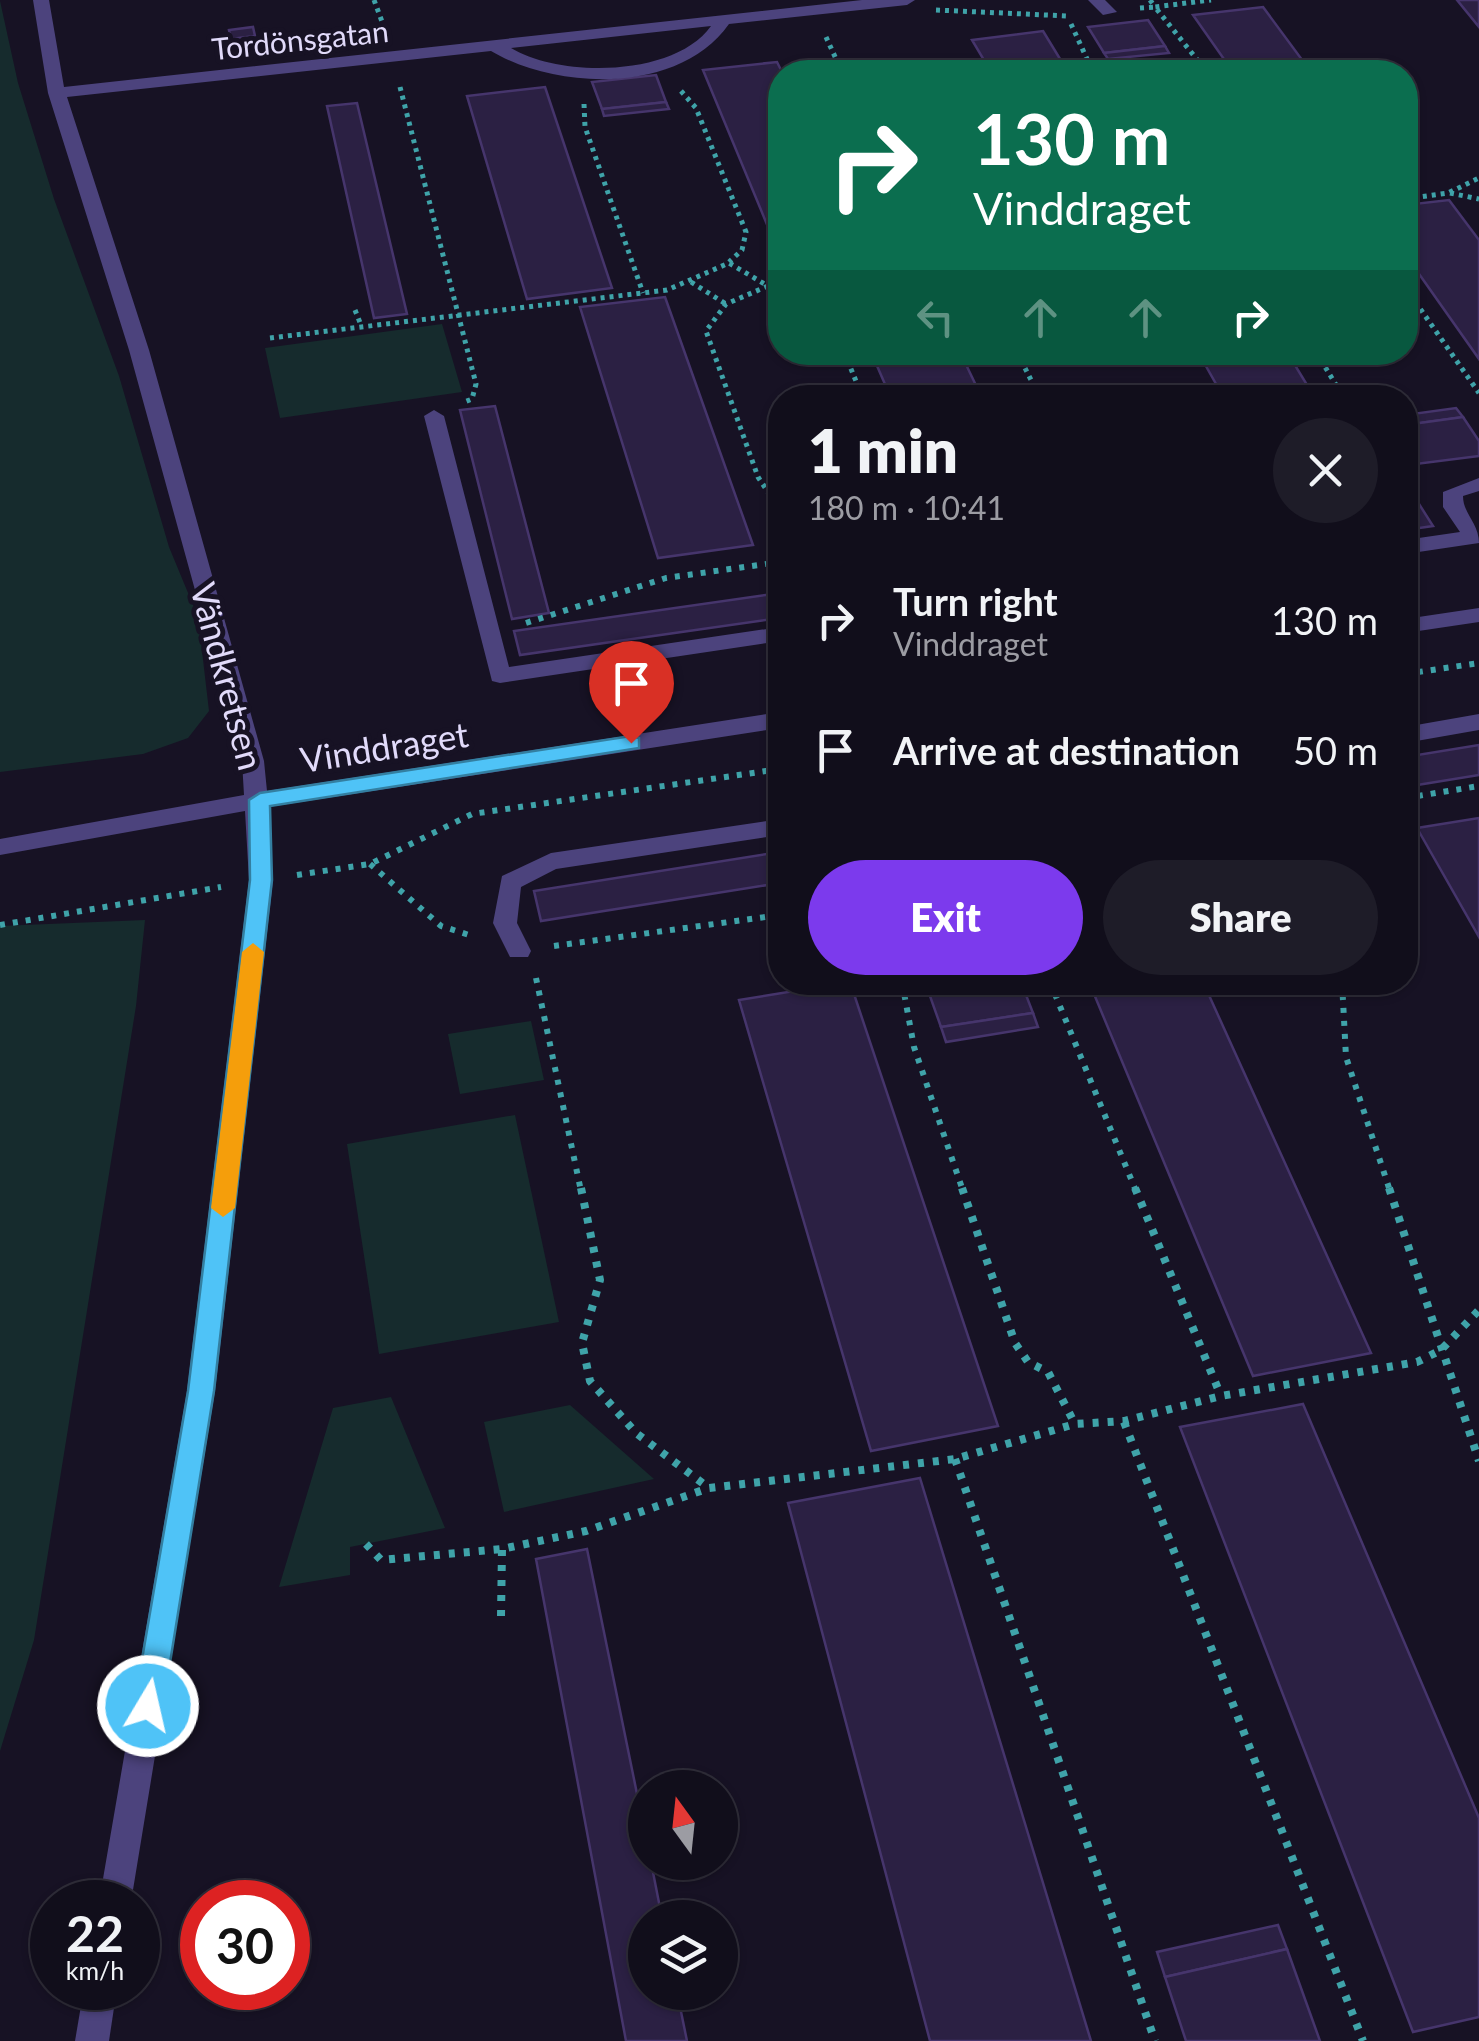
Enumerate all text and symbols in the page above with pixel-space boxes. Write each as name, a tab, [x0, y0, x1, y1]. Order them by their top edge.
street label: Tordönsgatan	[210, 12, 390, 66]
text: 130 m	[973, 96, 1170, 180]
icon: right	[808, 100, 938, 230]
text: Vinddraget	[973, 181, 1191, 235]
icon: left	[908, 290, 963, 345]
icon: ahead	[1013, 290, 1068, 345]
icon: ahead	[1118, 290, 1173, 345]
icon: right	[1223, 290, 1278, 345]
text: 1 min	[808, 414, 958, 486]
button: close	[1273, 418, 1378, 523]
text: 180 m · 10:41	[808, 488, 1005, 527]
street label: Vändkretsen	[183, 578, 273, 774]
text: Turn right	[893, 578, 1058, 624]
icon: right	[808, 593, 863, 648]
text: 130 m	[1271, 597, 1378, 643]
text: Vinddraget	[893, 624, 1048, 663]
pin	[589, 641, 674, 744]
icon: arrive	[604, 656, 659, 711]
street label: Vinddraget	[297, 712, 471, 780]
icon: arrive	[808, 723, 863, 778]
text: Arrive at destination	[893, 727, 1240, 773]
text: 50 m	[1293, 727, 1378, 773]
button: Exit	[808, 860, 1083, 975]
button: Share	[1103, 860, 1378, 975]
position arrow	[96, 1654, 200, 1758]
north arrow	[628, 1770, 738, 1880]
map controls	[628, 1770, 738, 2010]
speed limit sign: 30	[180, 1880, 310, 2010]
button: layers	[628, 1900, 738, 2010]
text: 22	[66, 1903, 124, 1963]
text: km/h	[66, 1955, 124, 1985]

